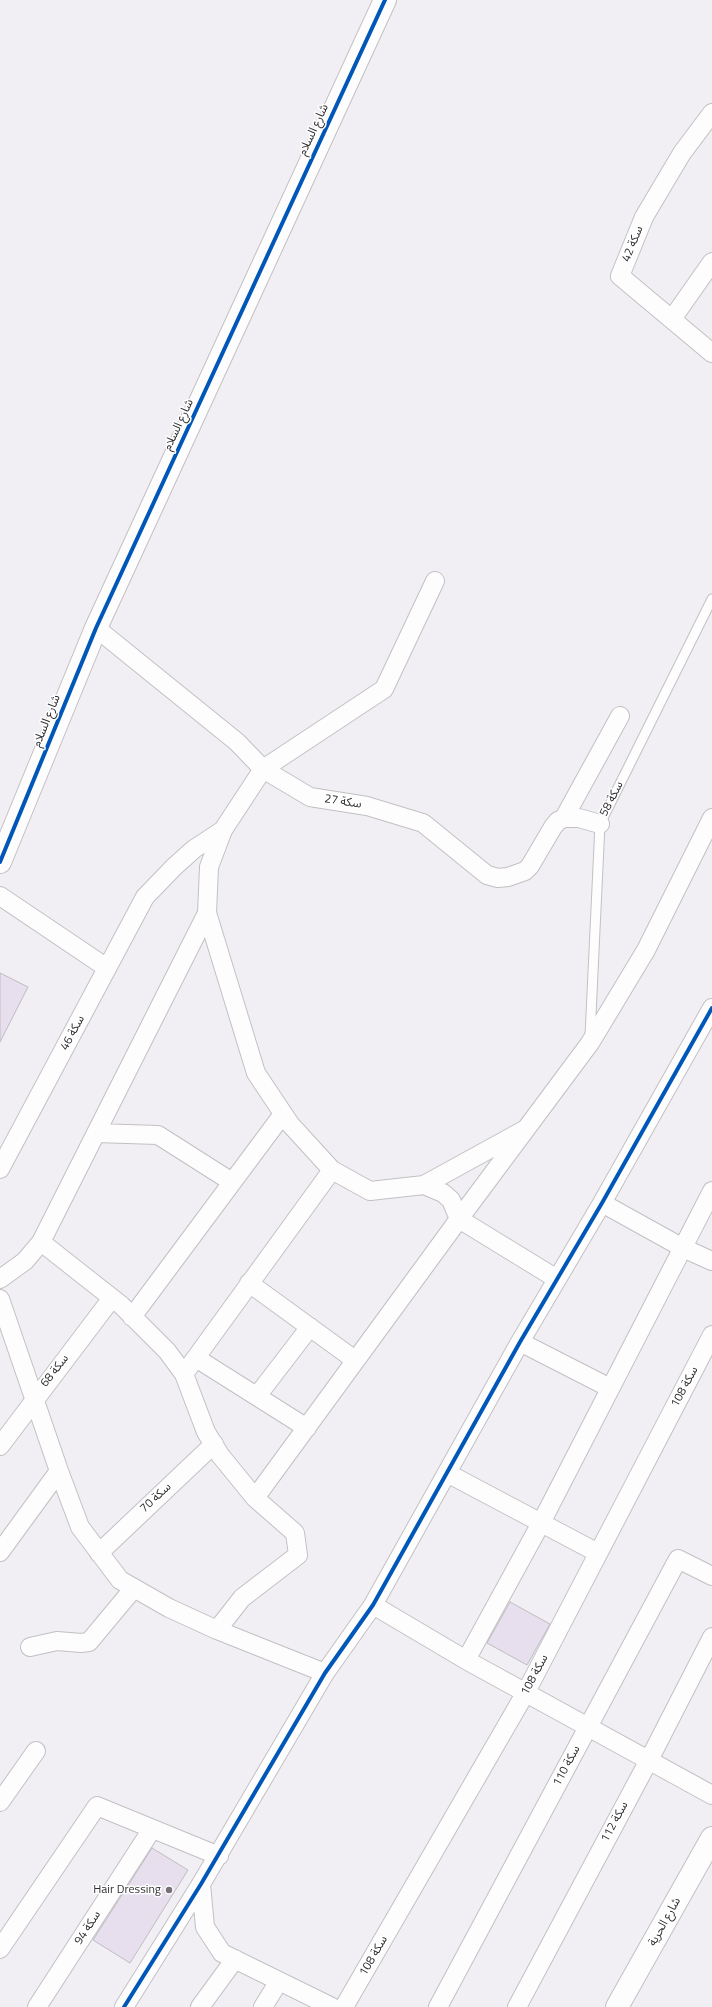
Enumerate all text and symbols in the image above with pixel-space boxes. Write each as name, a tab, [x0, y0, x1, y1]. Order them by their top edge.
street label: شارع السلام	[296, 102, 332, 158]
street label: سكة 42	[619, 224, 647, 264]
street label: شارع السلام	[161, 397, 197, 453]
street label: شارع السلام	[30, 693, 64, 749]
street label: سكة 58	[597, 779, 627, 819]
street label: سكة 27	[323, 792, 363, 812]
street label: سكة 46	[58, 1013, 88, 1053]
street label: سكة 68	[38, 1352, 72, 1390]
street label: سكة 108	[668, 1364, 702, 1410]
street label: سكة 70	[137, 1480, 175, 1516]
street label: سكة 108	[518, 1652, 552, 1698]
street label: سكة 110	[550, 1743, 584, 1789]
street label: سكة 112	[598, 1799, 632, 1845]
place label: Hair Dressing	[93, 1883, 161, 1897]
marker: Hair Dressing	[164, 1885, 174, 1895]
street label: شارع الحرية	[646, 1895, 684, 1949]
street label: سكة 94	[72, 1908, 104, 1948]
street label: سكة 108	[357, 1933, 391, 1979]

